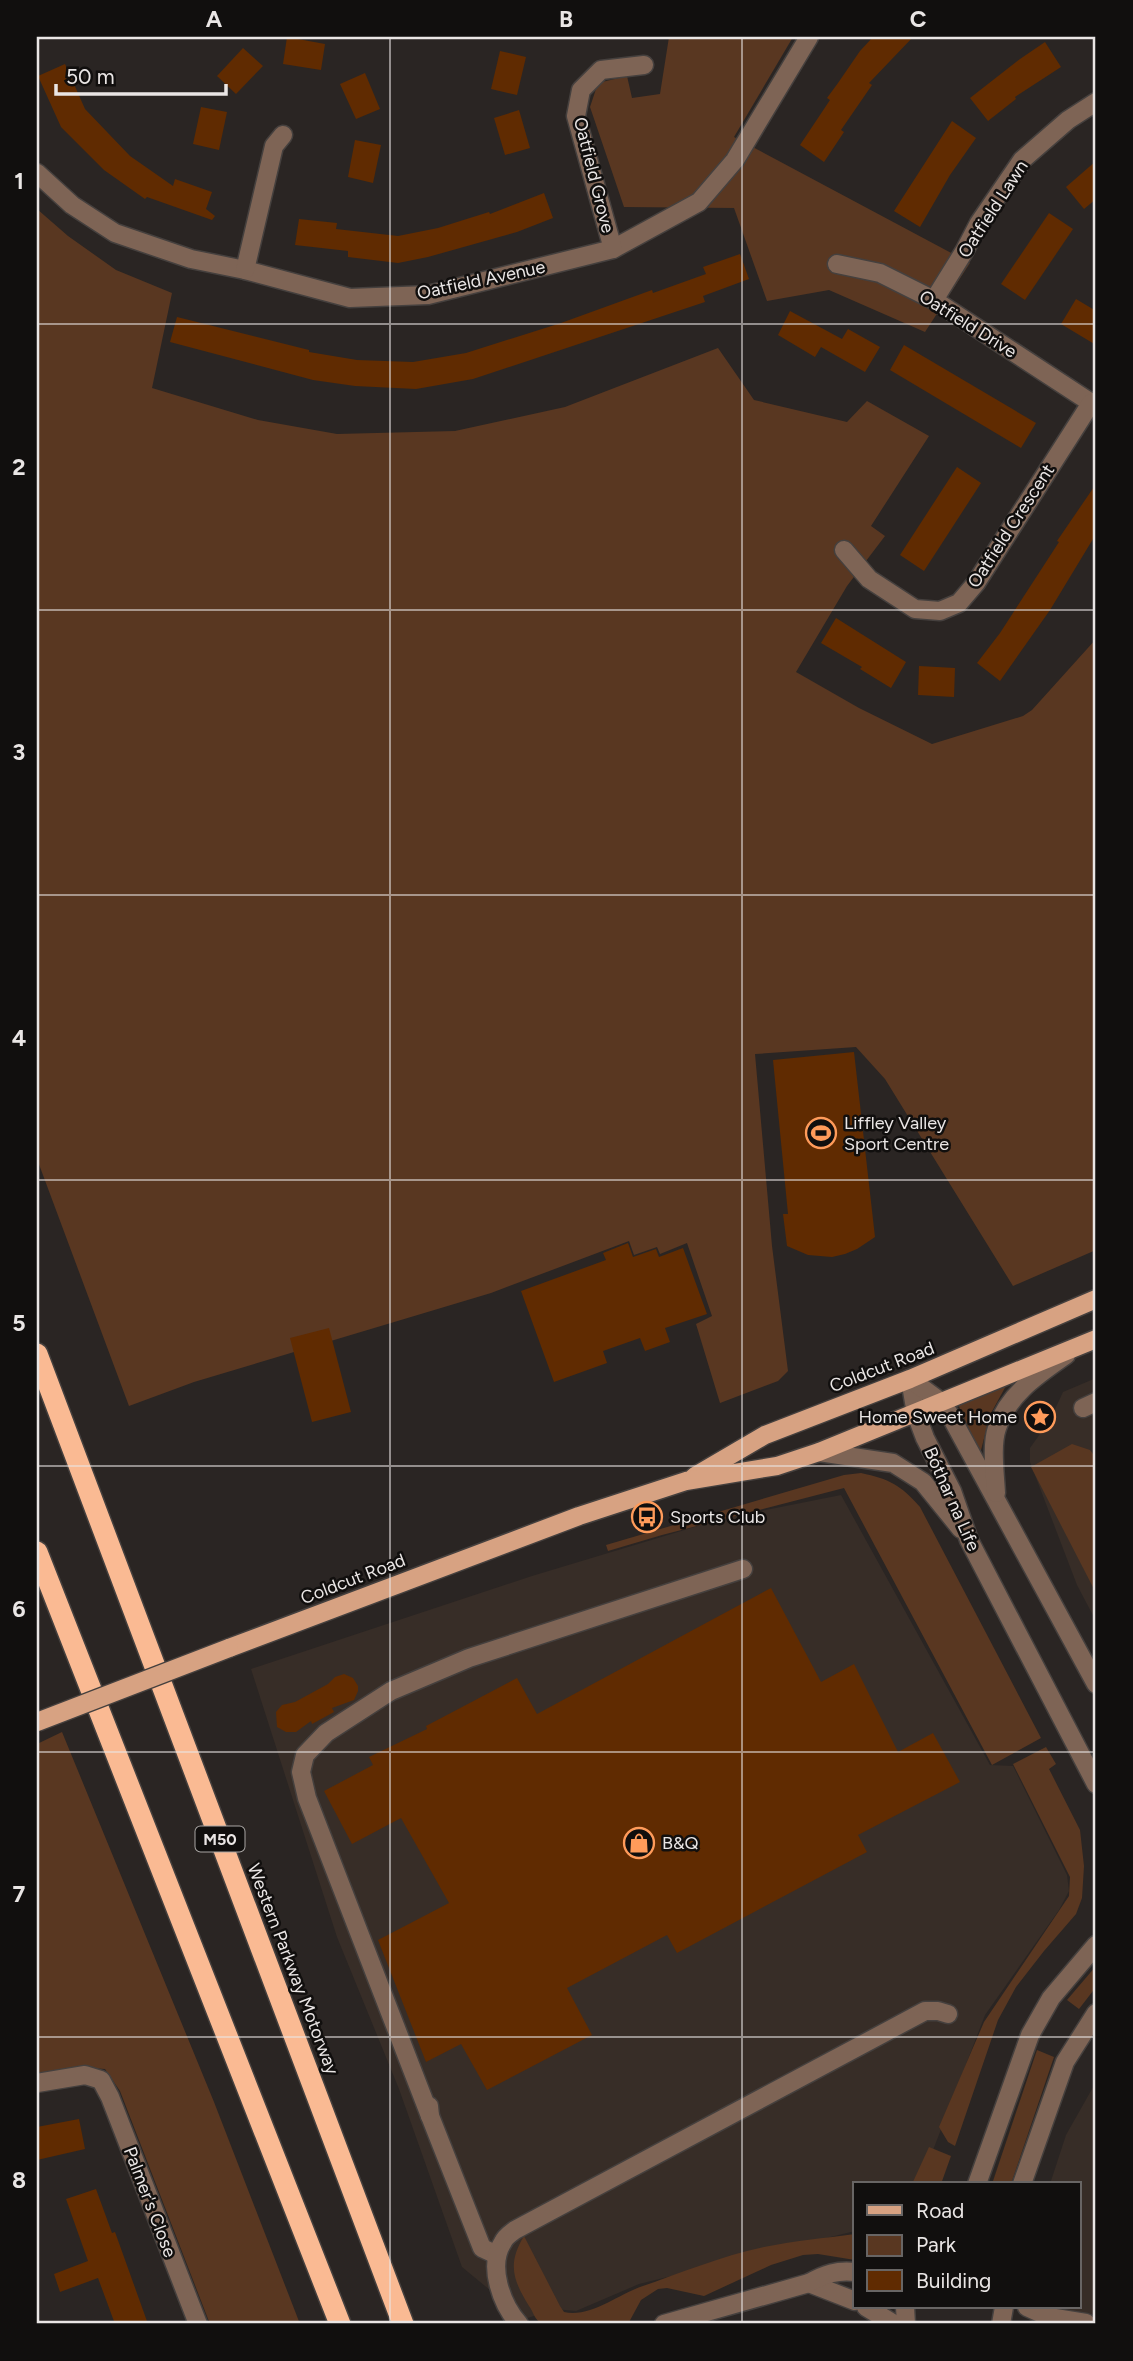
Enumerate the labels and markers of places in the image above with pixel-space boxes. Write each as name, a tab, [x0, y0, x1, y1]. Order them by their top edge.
place label: Liffley Valley Sport Centre	[844, 1112, 949, 1155]
sports icon: Liffley Valley Sport Centre	[804, 1116, 838, 1150]
place icon: Home Sweet Home	[1023, 1400, 1057, 1434]
place label: Home Sweet Home	[858, 1406, 1017, 1428]
bus stop icon: Sports Club	[630, 1500, 664, 1534]
place label: Sports Club	[670, 1506, 765, 1528]
shop icon: B&Q	[622, 1826, 656, 1860]
place label: B&Q	[662, 1832, 699, 1854]

